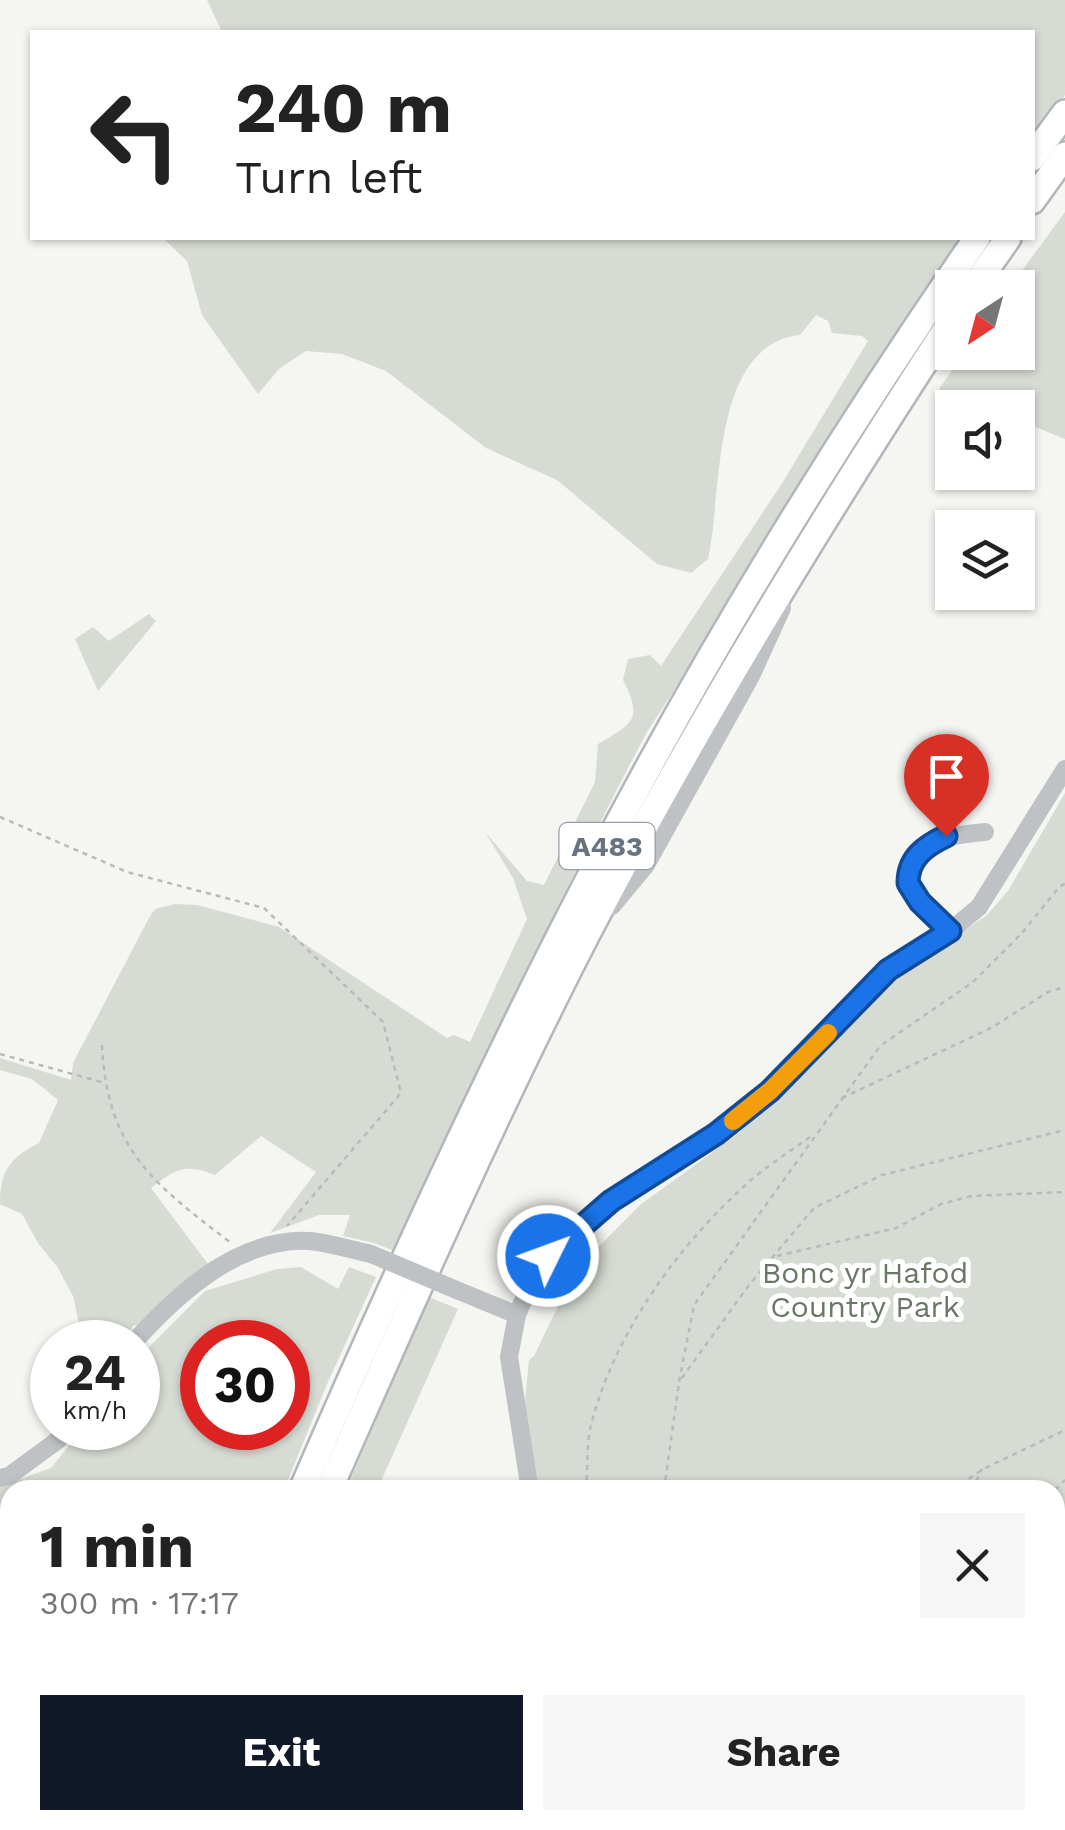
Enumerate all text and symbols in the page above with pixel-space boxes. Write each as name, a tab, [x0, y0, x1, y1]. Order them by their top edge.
text: 240 m	[235, 67, 452, 149]
icon: left	[70, 70, 200, 200]
text: Turn left	[235, 151, 422, 204]
north arrow	[935, 270, 1035, 370]
map controls	[935, 270, 1035, 610]
button: sound	[935, 390, 1035, 490]
button: layers	[935, 510, 1035, 610]
pin	[904, 734, 989, 837]
icon: arrive	[919, 749, 974, 804]
road number: A483	[560, 823, 654, 869]
position arrow	[496, 1204, 600, 1308]
park label: Bonc yr Hafod Country Park	[762, 1255, 968, 1324]
speed limit sign: 30	[180, 1320, 310, 1450]
text: 24	[64, 1343, 126, 1402]
text: km/h	[63, 1396, 127, 1425]
text: 1 min	[40, 1511, 194, 1582]
button: close	[920, 1513, 1025, 1618]
text: 300 m · 17:17	[40, 1584, 239, 1622]
button: Exit	[40, 1695, 523, 1810]
button: Share	[543, 1695, 1025, 1810]

